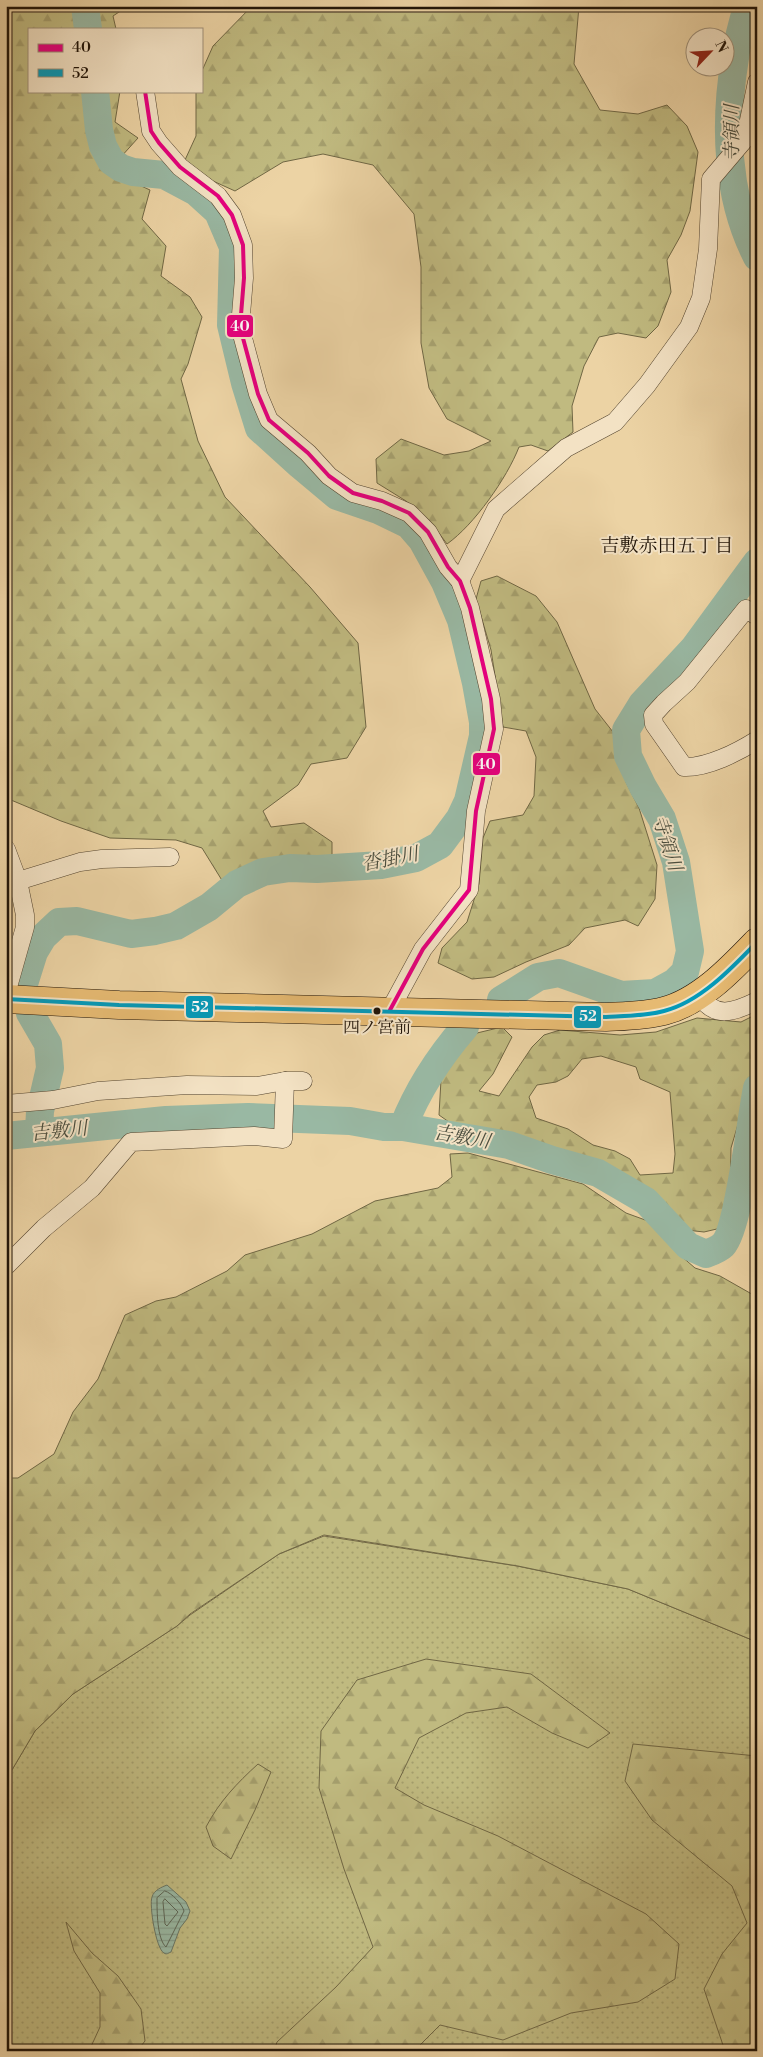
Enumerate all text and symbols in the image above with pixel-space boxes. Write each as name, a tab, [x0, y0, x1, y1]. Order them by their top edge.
legend	[28, 28, 202, 92]
north arrow	[686, 28, 736, 78]
text: 40	[72, 38, 91, 57]
text: N	[710, 38, 731, 56]
text: 52	[72, 64, 89, 83]
water label: 寺領川	[720, 103, 744, 162]
line badge: 40	[226, 314, 254, 338]
text: 40	[230, 318, 250, 336]
district label: 吉敷赤田五丁目	[600, 534, 734, 558]
line badge: 40	[472, 752, 501, 776]
text: 40	[476, 756, 496, 774]
water label: 寺領川	[647, 812, 688, 876]
water label: 沓掛川	[360, 841, 422, 876]
line badge: 52	[185, 995, 214, 1019]
text: 52	[191, 999, 209, 1017]
line badge: 52	[573, 1005, 602, 1029]
marker: 四ノ宮前	[372, 1006, 382, 1016]
text: 52	[579, 1008, 597, 1026]
place label: 四ノ宮前	[343, 1017, 411, 1039]
water label: 吉敷川	[29, 1116, 91, 1146]
water label: 吉敷川	[432, 1120, 494, 1154]

